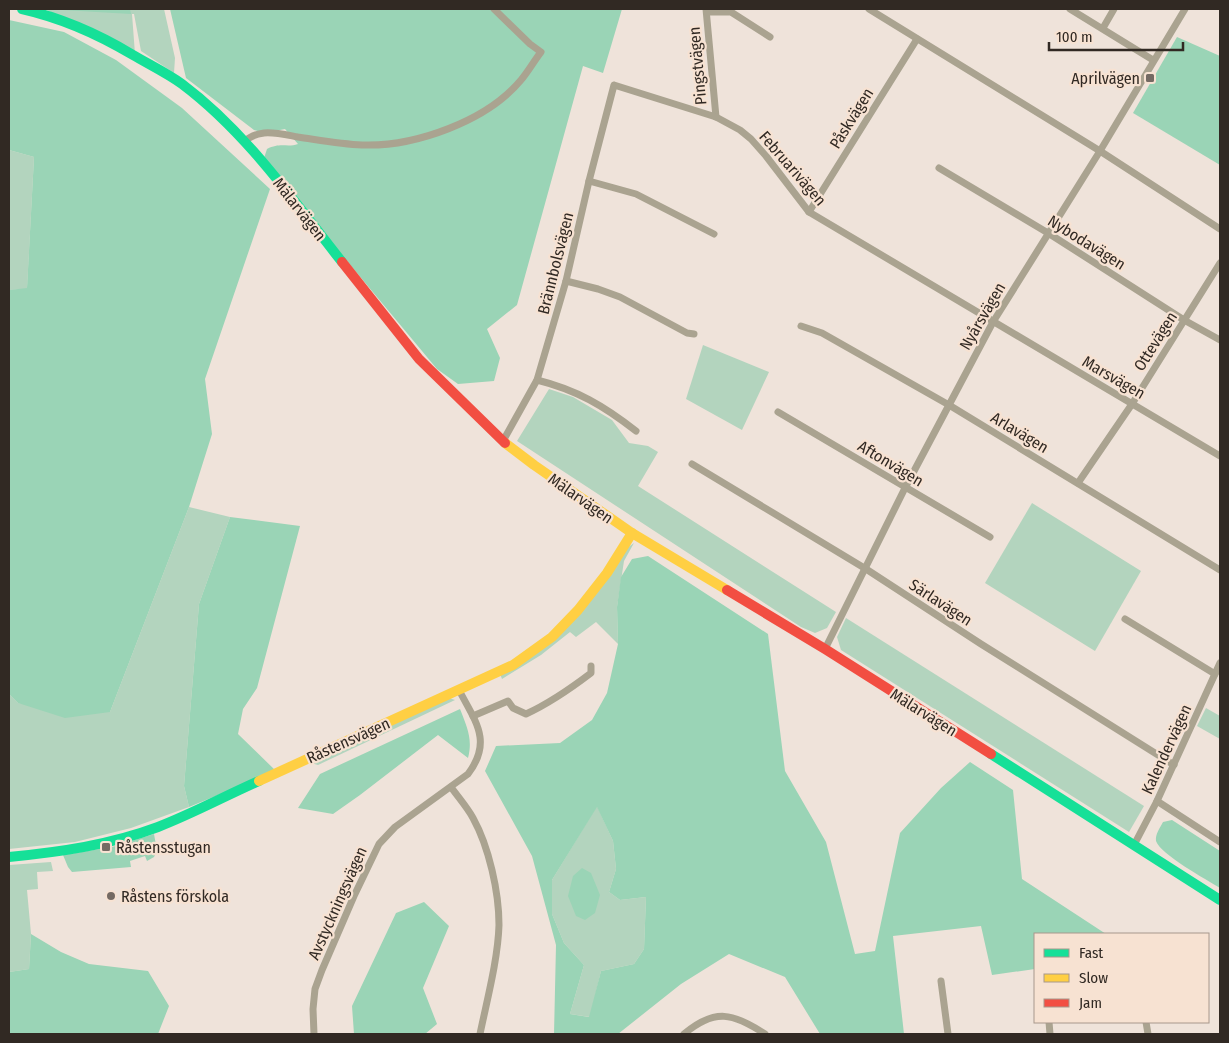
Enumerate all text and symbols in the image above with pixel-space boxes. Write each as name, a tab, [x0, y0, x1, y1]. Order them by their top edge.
scale bar	[1049, 20, 1183, 52]
street label: Pingstvägen	[685, 26, 710, 106]
text: 100 m	[1056, 28, 1093, 46]
place label: Aprilvägen	[1071, 69, 1140, 88]
marker: Aprilvägen	[1144, 72, 1156, 84]
street label: Påskvägen	[825, 85, 877, 152]
street label: Februarivägen	[755, 127, 830, 209]
street label: Mälarvägen	[269, 174, 330, 245]
street label: Brännbolsvägen	[534, 210, 577, 316]
street label: Nybodavägen	[1044, 211, 1129, 274]
street label: Nyårsvägen	[956, 279, 1009, 353]
street label: Ottevägen	[1130, 308, 1181, 374]
street label: Marsvägen	[1079, 352, 1149, 403]
street label: Arlavägen	[987, 408, 1052, 457]
street label: Aftonvägen	[854, 436, 927, 490]
street label: Mälarvägen	[545, 469, 617, 528]
street label: Särlavägen	[906, 575, 976, 630]
street label: Mälarvägen	[887, 685, 960, 740]
street label: Kalendervägen	[1137, 701, 1196, 797]
street label: Råstensvägen	[304, 714, 393, 767]
place label: Råstensstugan	[116, 838, 211, 857]
marker: Råstensstugan	[100, 841, 112, 853]
street label: Avstyckningsvägen	[304, 844, 371, 963]
place label: Råstens förskola	[121, 887, 229, 906]
marker: Råstens förskola	[105, 890, 117, 902]
legend	[1034, 933, 1209, 1023]
text: Fast	[1079, 944, 1103, 962]
text: Slow	[1079, 969, 1108, 987]
text: Jam	[1079, 994, 1102, 1012]

